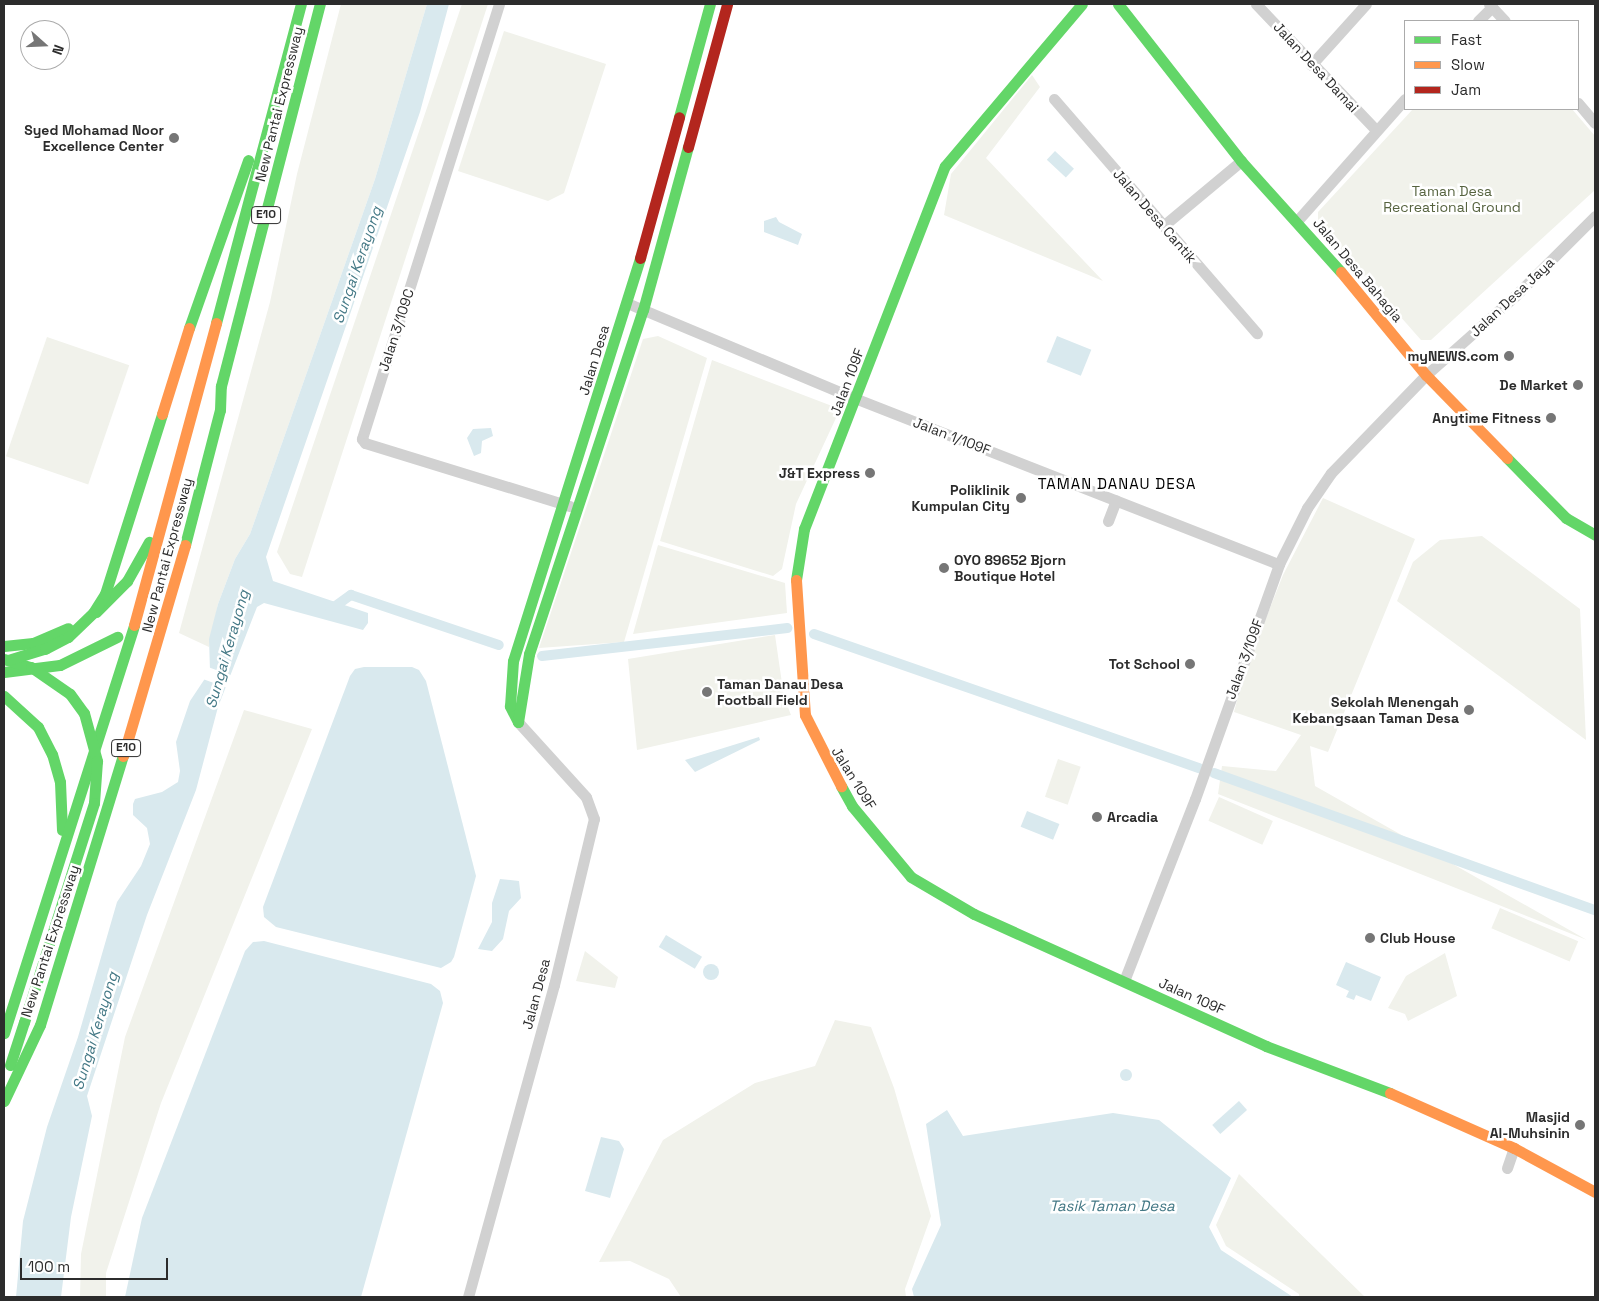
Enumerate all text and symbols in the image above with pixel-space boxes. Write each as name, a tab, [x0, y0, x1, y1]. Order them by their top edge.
street label: Jalan Desa Damai	[1270, 18, 1362, 116]
north arrow	[20, 20, 70, 70]
legend	[1404, 20, 1579, 110]
street label: New Pantai Expressway	[252, 25, 306, 183]
text: Fast	[1451, 30, 1482, 49]
text: N	[48, 42, 68, 57]
text: Slow	[1451, 55, 1485, 74]
text: Jam	[1451, 80, 1481, 99]
place label: Syed Mohamad Noor Excellence Center	[24, 122, 164, 154]
marker: Syed Mohamad Noor Excellence Center	[168, 132, 180, 144]
street label: Jalan Desa Cantik	[1110, 166, 1200, 266]
park label: Taman Desa Recreational Ground	[1383, 183, 1521, 216]
water label: Sungai Kerayong	[329, 204, 385, 326]
road number: E10	[251, 206, 281, 224]
street label: Jalan Desa Bahagia	[1310, 215, 1406, 325]
street label: Jalan Desa Jaya	[1467, 254, 1557, 340]
street label: Jalan 3/109C	[375, 287, 417, 373]
street label: Jalan Desa	[575, 323, 613, 397]
street label: Jalan 109F	[827, 346, 867, 418]
place label: myNEWS.com	[1408, 348, 1499, 364]
marker: myNEWS.com	[1503, 350, 1515, 362]
place label: De Market	[1499, 377, 1568, 393]
marker: De Market	[1572, 379, 1584, 391]
place label: Anytime Fitness	[1432, 410, 1541, 426]
marker: Anytime Fitness	[1545, 412, 1557, 424]
street label: Jalan 1/109F	[911, 414, 993, 458]
place label: J&T Express	[778, 465, 860, 481]
marker: J&T Express	[864, 467, 876, 479]
district label: TAMAN DANAU DESA	[1036, 475, 1198, 493]
street label: New Pantai Expressway	[138, 476, 196, 634]
place label: Poliklinik Kumpulan City	[912, 482, 1010, 514]
marker: Poliklinik Kumpulan City	[1014, 491, 1028, 505]
place label: OYO 89652 Bjorn Boutique Hotel	[954, 552, 1066, 584]
marker: OYO 89652 Bjorn Boutique Hotel	[938, 562, 950, 574]
water label: Sungai Kerayong	[202, 588, 252, 710]
street label: Jalan 3/109F	[1222, 617, 1266, 701]
place label: Tot School	[1109, 656, 1180, 672]
marker: Tot School	[1184, 658, 1196, 670]
place label: Taman Danau Desa Football Field	[717, 676, 843, 709]
marker: Taman Danau Desa Football Field	[701, 686, 713, 698]
place label: Sekolah Menengah Kebangsaan Taman Desa	[1292, 694, 1459, 726]
marker: Sekolah Menengah Kebangsaan Taman Desa	[1463, 704, 1475, 716]
road number: E10	[111, 738, 141, 758]
street label: Jalan 109F	[828, 744, 880, 812]
place label: Arcadia	[1107, 809, 1158, 825]
marker: Arcadia	[1091, 811, 1103, 823]
street label: New Pantai Expressway	[17, 863, 83, 1019]
place label: Club House	[1380, 930, 1456, 946]
marker: Club House	[1364, 932, 1376, 944]
street label: Jalan Desa	[518, 957, 554, 1031]
water label: Sungai Kerayong	[69, 970, 121, 1092]
street label: Jalan 109F	[1156, 974, 1228, 1018]
place label: Masjid Al-Muhsinin	[1490, 1109, 1570, 1142]
marker: Masjid Al-Muhsinin	[1574, 1119, 1586, 1131]
water label: Tasik Taman Desa	[1049, 1197, 1175, 1215]
scale bar	[22, 1248, 170, 1280]
text: 100 m	[28, 1257, 70, 1276]

